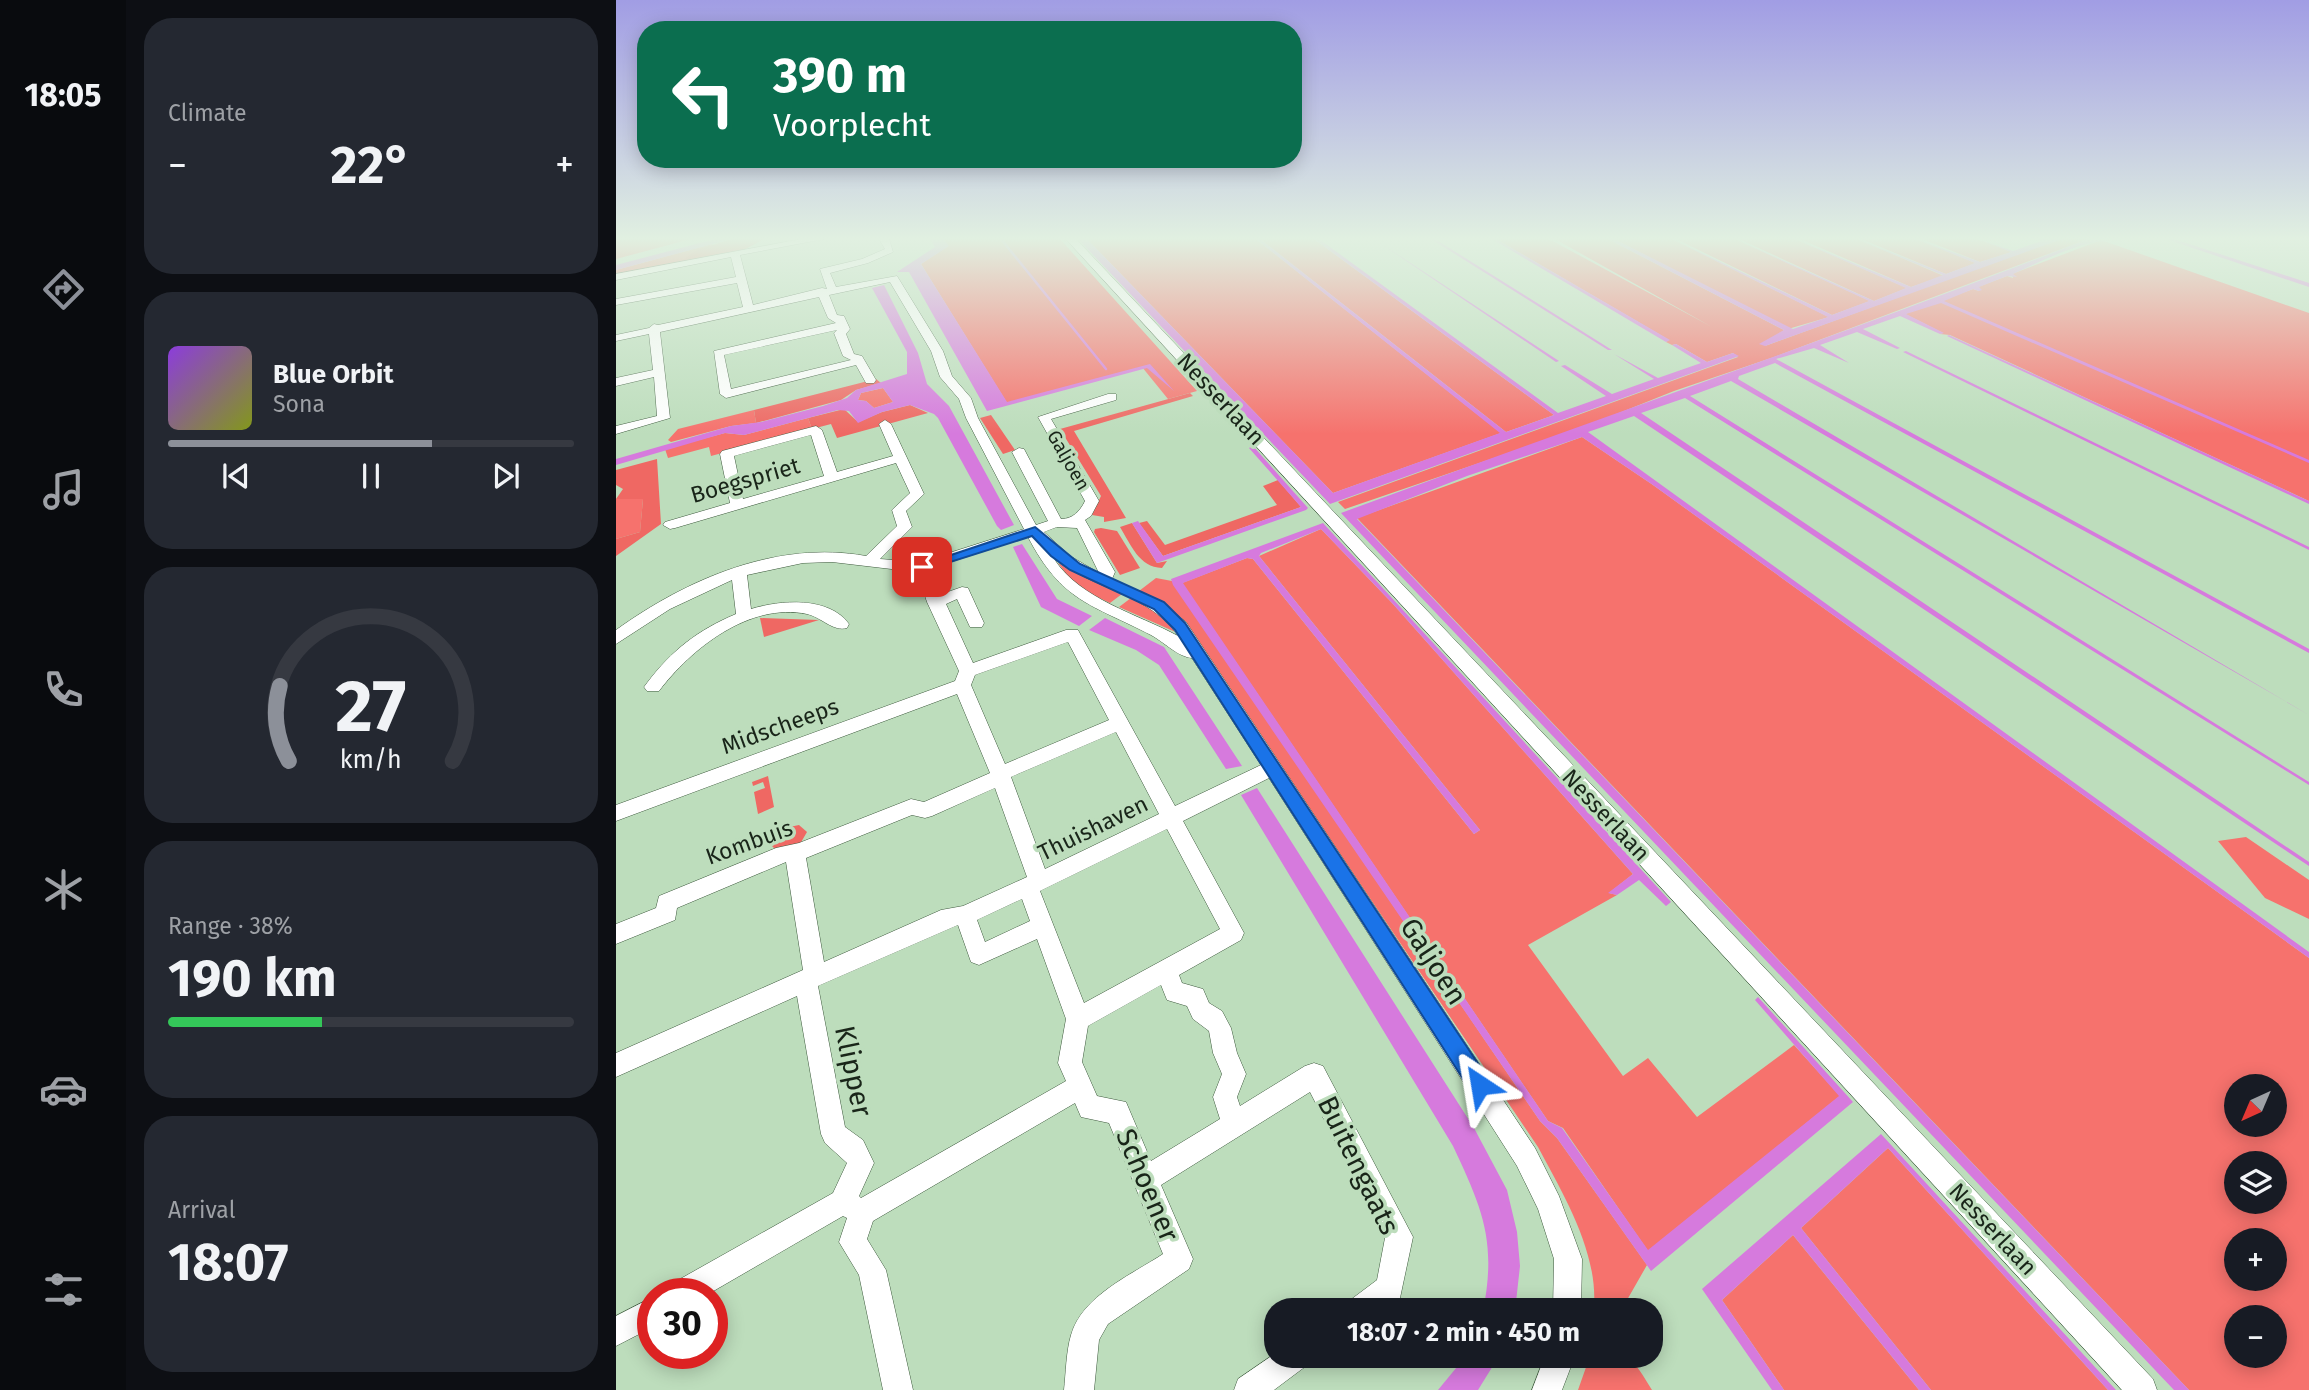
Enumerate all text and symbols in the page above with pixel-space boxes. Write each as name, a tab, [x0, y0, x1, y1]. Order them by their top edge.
text: 390 m	[773, 46, 907, 105]
icon: left	[658, 49, 749, 140]
text: 18:05	[25, 76, 102, 114]
text: Climate	[168, 99, 247, 127]
text: Voorplecht	[773, 106, 931, 144]
text: 22°	[331, 134, 411, 197]
text: −	[168, 142, 187, 188]
text: +	[555, 142, 574, 188]
icon: directions	[39, 265, 88, 314]
street label: Nesserlaan	[1171, 347, 1271, 451]
text: Blue Orbit	[273, 359, 393, 390]
text: Sona	[273, 390, 325, 418]
street label: Galjoen	[1042, 426, 1095, 494]
street label: Boegspriet	[687, 451, 804, 509]
icon: previous	[217, 457, 255, 495]
icon: pause	[352, 457, 390, 495]
icon: next	[487, 457, 525, 495]
icon: music	[39, 465, 88, 514]
pin	[892, 537, 952, 597]
icon: arrive	[903, 548, 941, 586]
text: 27	[336, 663, 406, 750]
icon: phone	[39, 665, 88, 714]
street label: Midscheeps	[718, 692, 842, 760]
text: km/h	[340, 745, 402, 775]
street label: Nesserlaan	[1556, 763, 1656, 867]
street label: Thuishaven	[1033, 789, 1153, 867]
street label: Kombuis	[702, 813, 796, 871]
icon: climate	[39, 865, 88, 914]
text: Range · 38%	[168, 912, 293, 940]
street label: Galjoen	[1393, 912, 1474, 1011]
text: 190 km	[168, 947, 337, 1010]
street label: Klipper	[828, 1023, 879, 1120]
position arrow	[1443, 1048, 1517, 1122]
icon: car	[39, 1065, 88, 1114]
north arrow	[2224, 1074, 2287, 1138]
map controls	[2224, 1074, 2287, 1368]
street label: Buitengaats	[1311, 1091, 1406, 1240]
street label: Schoener	[1109, 1124, 1186, 1247]
button: layers	[2224, 1151, 2287, 1214]
street label: Nesserlaan	[1943, 1177, 2043, 1281]
text: Arrival	[168, 1196, 235, 1224]
button: +	[2224, 1228, 2287, 1291]
text: 18:07	[168, 1231, 289, 1294]
icon: filters	[39, 1265, 88, 1314]
speed limit sign: 30	[637, 1278, 728, 1369]
button: −	[2224, 1305, 2287, 1368]
text: 18:07 · 2 min · 450 m	[1347, 1317, 1580, 1348]

